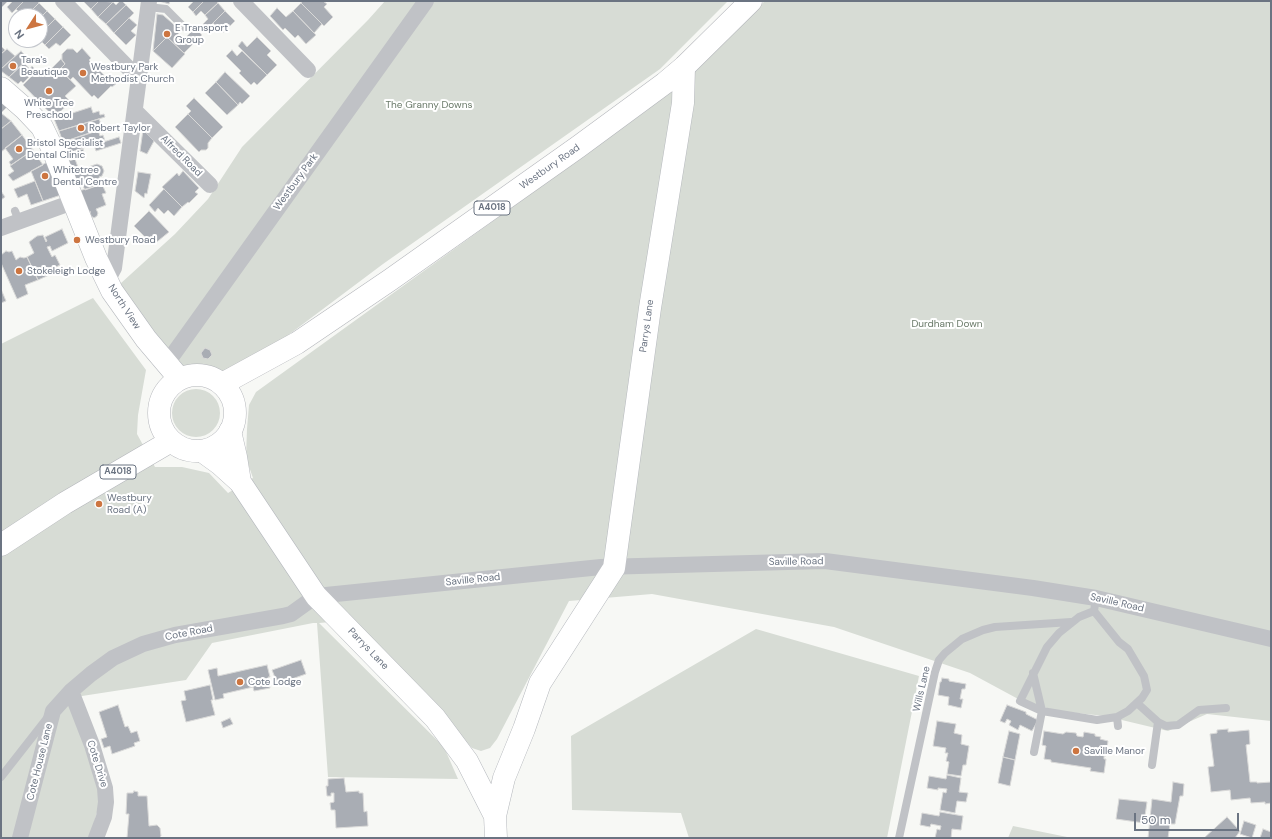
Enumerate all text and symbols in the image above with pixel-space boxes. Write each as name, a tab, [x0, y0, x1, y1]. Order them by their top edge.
north arrow	[8, 8, 48, 48]
place label: E Transport Group	[175, 22, 228, 46]
text: N	[11, 27, 27, 42]
marker: E Transport Group	[162, 29, 172, 39]
place label: Tara's Beautique	[21, 54, 68, 78]
marker: Tara's Beautique	[8, 61, 18, 71]
place label: Westbury Park Methodist Church	[91, 61, 174, 84]
marker: Westbury Park Methodist Church	[78, 68, 88, 78]
marker: White Tree Preschool	[44, 86, 54, 96]
place label: White Tree Preschool	[24, 97, 74, 120]
park label: The Granny Downs	[386, 99, 472, 111]
place label: Robert Taylor	[89, 122, 150, 134]
marker: Robert Taylor	[76, 123, 86, 133]
street label: Alfred Road	[158, 133, 204, 179]
place label: Bristol Specialist Dental Clinic	[27, 137, 103, 160]
street label: Westbury Road	[518, 142, 582, 192]
marker: Bristol Specialist Dental Clinic	[14, 144, 24, 154]
street label: Westbury Park	[271, 151, 321, 213]
place label: Whitetree Dental Centre	[53, 164, 117, 188]
marker: Whitetree Dental Centre	[40, 171, 50, 181]
road number: A4018	[474, 201, 510, 215]
place label: Westbury Road	[85, 234, 156, 246]
marker: Westbury Road	[72, 235, 82, 245]
place label: Stokeleigh Lodge	[27, 265, 105, 277]
marker: Stokeleigh Lodge	[14, 266, 24, 276]
street label: North View	[105, 282, 143, 332]
street label: Parrys Lane	[637, 299, 657, 353]
park label: Durdham Down	[911, 318, 983, 330]
road number: A4018	[100, 465, 136, 479]
place label: Westbury Road (A)	[107, 492, 152, 516]
marker: Westbury Road (A)	[94, 499, 104, 509]
street label: Saville Road	[768, 556, 824, 568]
street label: Saville Road	[445, 571, 501, 589]
street label: Saville Road	[1089, 591, 1145, 615]
street label: Cote Road	[164, 623, 214, 643]
street label: Parrys Lane	[345, 626, 391, 672]
street label: Wills Lane	[911, 665, 933, 713]
place label: Cote Lodge	[248, 676, 301, 688]
marker: Cote Lodge	[235, 677, 245, 687]
street label: Cote House Lane	[25, 722, 55, 802]
street label: Cote Drive	[84, 739, 110, 789]
place label: Saville Manor	[1084, 745, 1145, 757]
marker: Saville Manor	[1071, 746, 1081, 756]
scale bar	[1136, 805, 1241, 831]
text: 50 m	[1141, 812, 1170, 828]

